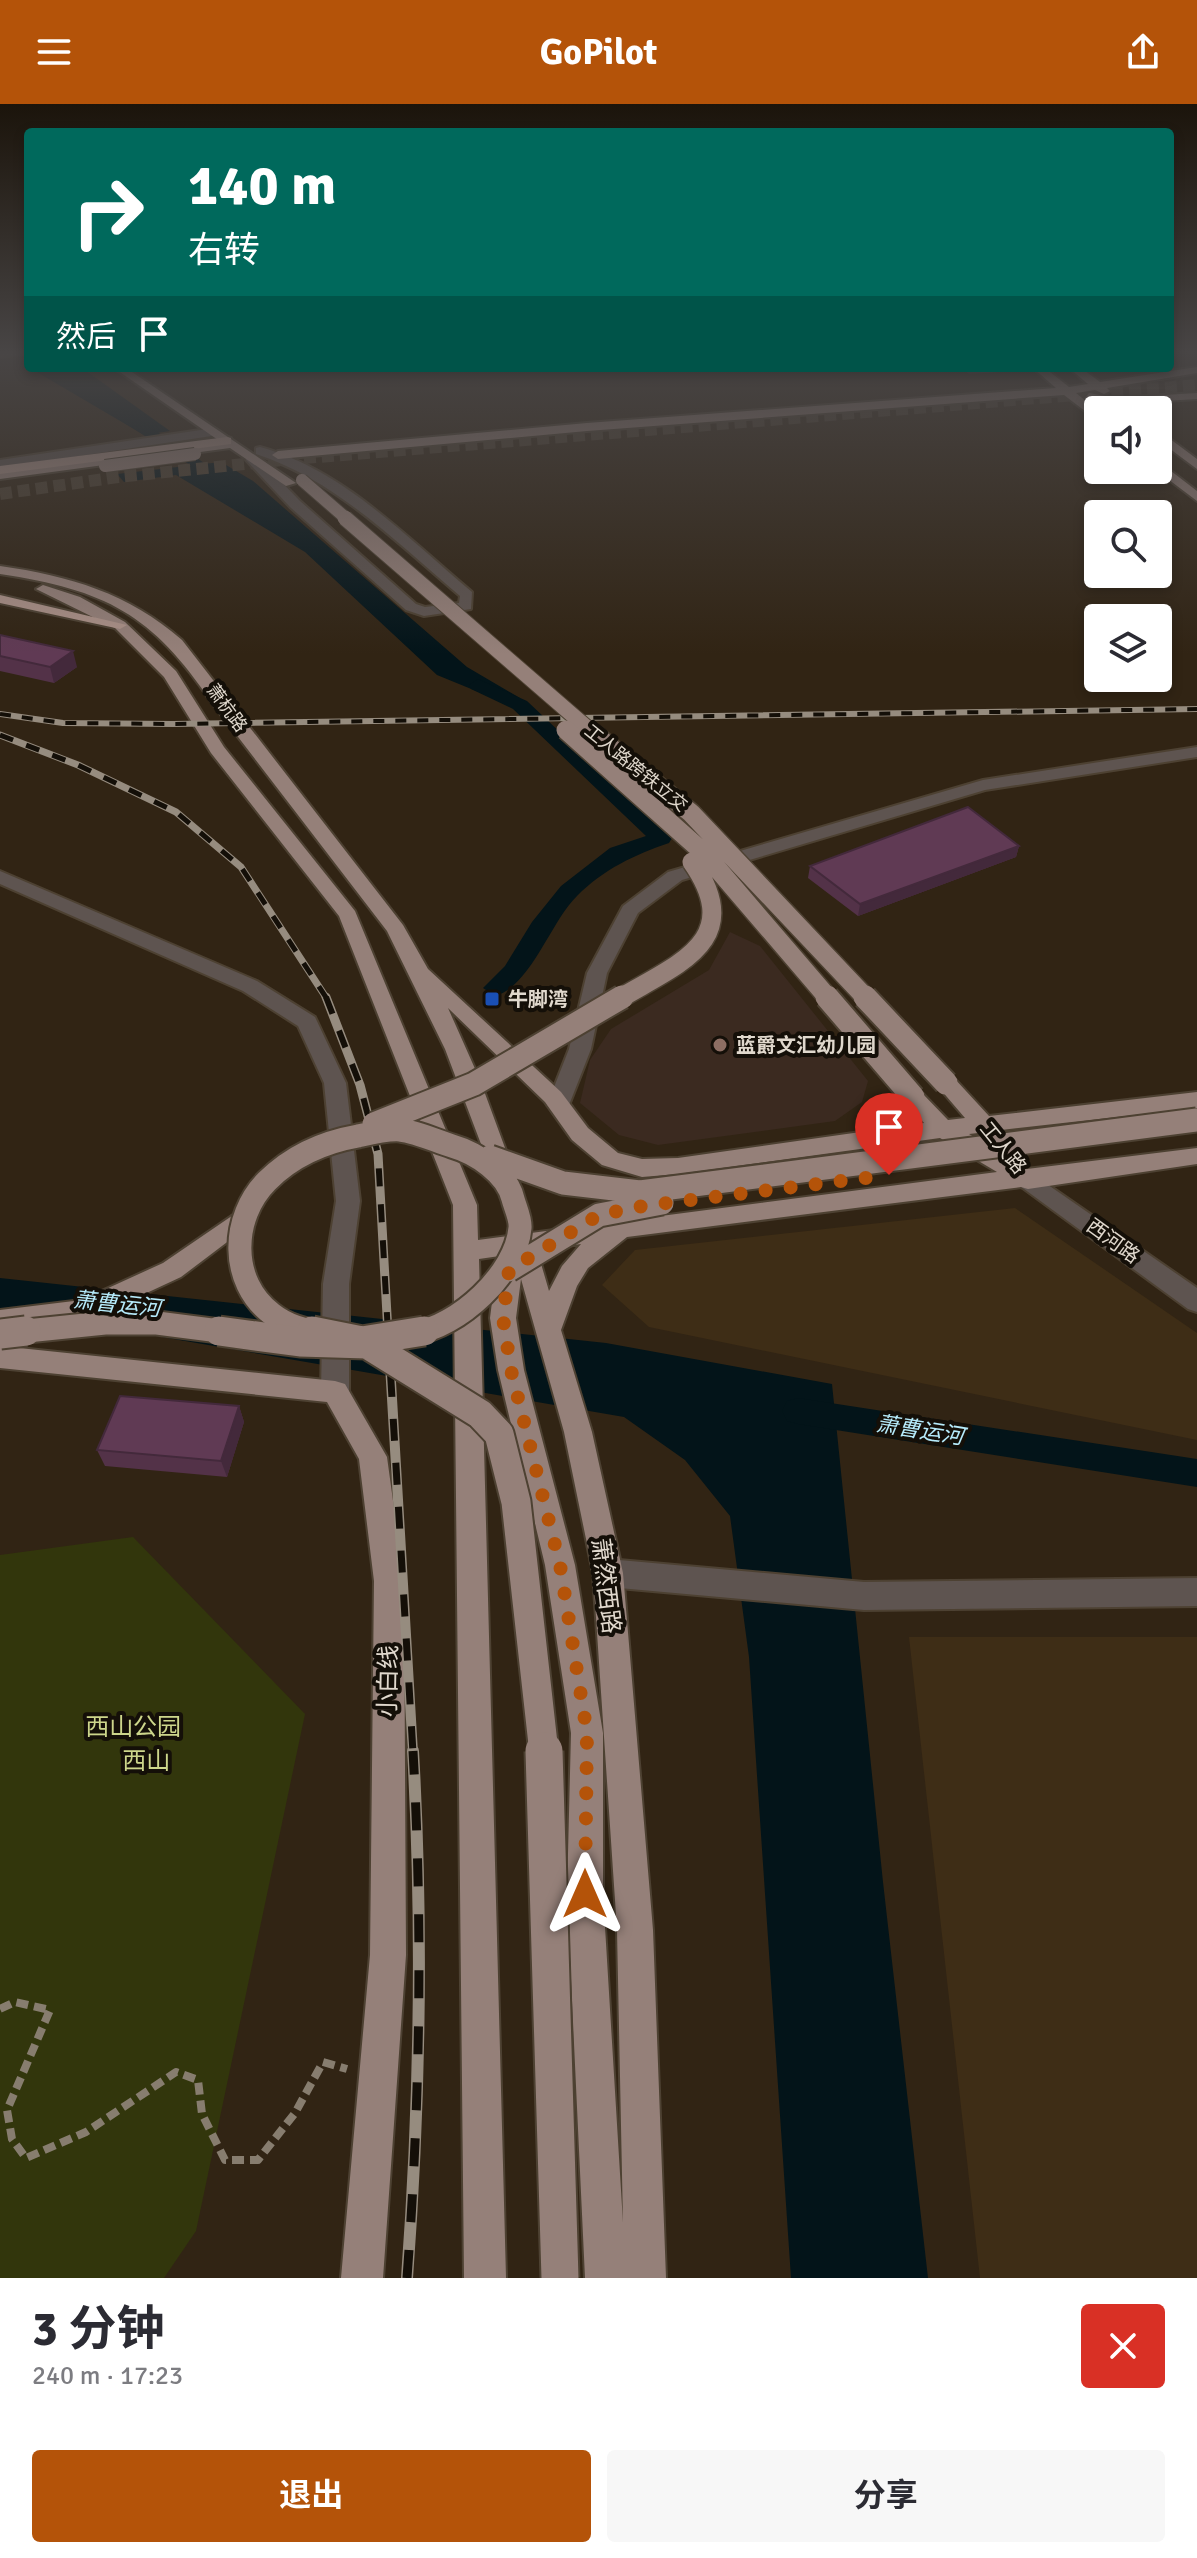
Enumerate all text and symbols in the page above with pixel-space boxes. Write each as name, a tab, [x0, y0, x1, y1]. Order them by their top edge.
icon: menu	[32, 30, 76, 74]
text: GoPilot	[540, 30, 657, 75]
icon: share	[1121, 30, 1165, 74]
text: 140 m	[188, 151, 336, 220]
icon: right	[56, 160, 160, 264]
text: 右转	[188, 228, 260, 273]
icon: arrive	[132, 312, 176, 356]
text: 然后	[56, 319, 116, 356]
map controls	[1084, 396, 1172, 692]
button: sound	[1084, 396, 1172, 484]
button: search	[1084, 500, 1172, 588]
button: layers	[1084, 604, 1172, 692]
street label: 萧杭路	[202, 680, 252, 736]
street label: 工人路跨铁立交	[580, 720, 692, 816]
place label: 牛脚湾	[508, 987, 568, 1012]
marker: 牛脚湾	[483, 990, 501, 1008]
place label: 蓝爵文汇幼儿园	[736, 1033, 876, 1058]
marker: 蓝爵文汇幼儿园	[711, 1036, 729, 1054]
pin	[855, 1093, 923, 1175]
icon: arrive	[867, 1105, 911, 1149]
street label: 工人路	[974, 1117, 1032, 1179]
street label: 西河路	[1081, 1213, 1145, 1269]
water label: 萧曹运河	[72, 1286, 166, 1322]
water label: 萧曹运河	[874, 1410, 970, 1451]
street label: 萧然西路	[585, 1537, 627, 1635]
street label: 小白线	[372, 1645, 404, 1717]
park label: 西山公园	[85, 1712, 181, 1742]
park label: 西山	[122, 1746, 170, 1776]
position arrow	[543, 1852, 627, 1936]
text: 3 分钟	[32, 2300, 164, 2359]
button: close	[1081, 2304, 1165, 2388]
text: 240 m · 17:23	[32, 2360, 183, 2392]
button: 退出	[32, 2450, 591, 2542]
button: 分享	[607, 2450, 1165, 2542]

